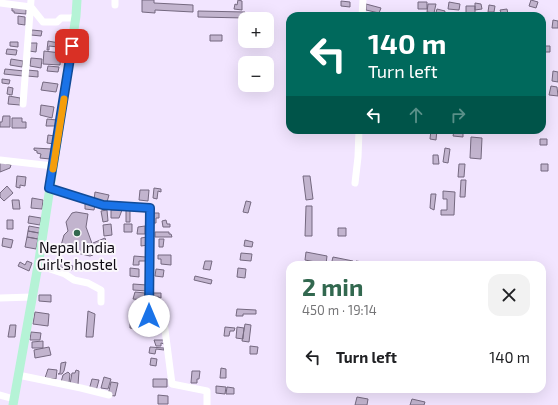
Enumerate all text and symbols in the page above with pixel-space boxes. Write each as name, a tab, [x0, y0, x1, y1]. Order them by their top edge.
map controls	[238, 12, 274, 92]
button: +	[238, 12, 274, 48]
text: 140 m	[368, 26, 446, 60]
icon: left	[302, 28, 354, 80]
pin	[55, 29, 89, 63]
icon: arrive	[61, 35, 83, 57]
button: −	[238, 56, 274, 92]
text: Turn left	[368, 60, 438, 82]
icon: left	[363, 104, 385, 126]
icon: ahead	[405, 104, 427, 126]
icon: right	[447, 104, 469, 126]
marker: Nepal India Girl's hostel	[72, 228, 82, 238]
place label: Nepal India Girl's hostel	[37, 238, 118, 273]
text: 2 min	[302, 272, 363, 301]
button: close	[488, 274, 530, 316]
position arrow	[128, 295, 170, 337]
text: 450 m · 19:14	[302, 302, 377, 318]
icon: left	[302, 346, 324, 368]
text: Turn left	[336, 348, 397, 366]
text: 140 m	[489, 348, 530, 366]

